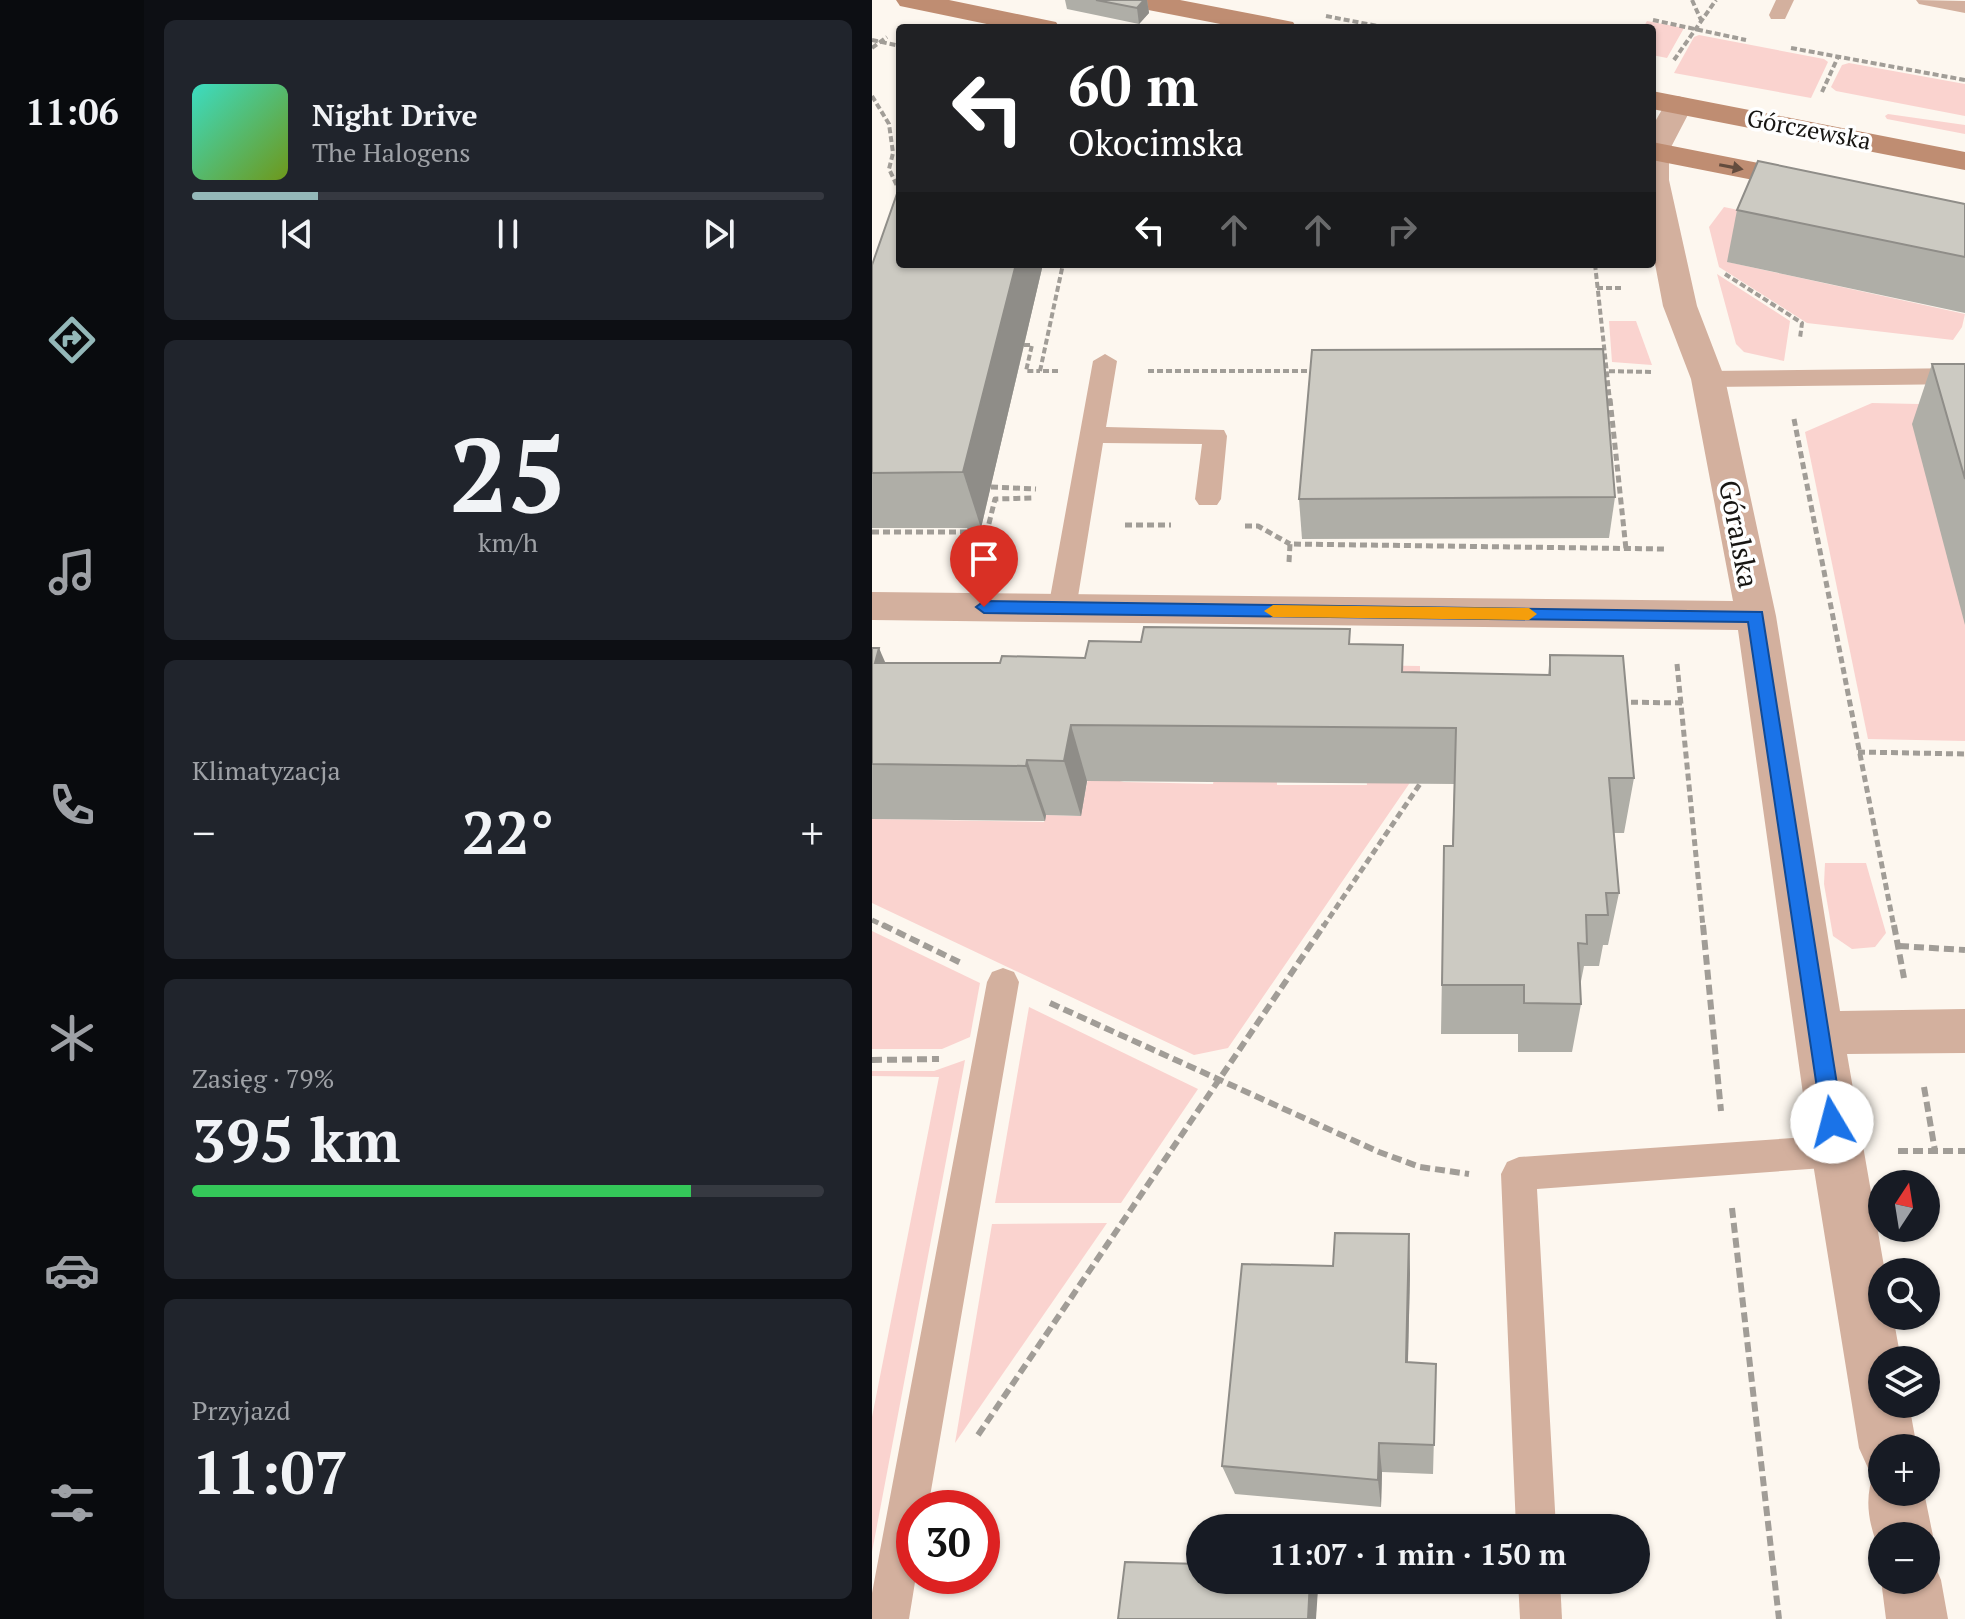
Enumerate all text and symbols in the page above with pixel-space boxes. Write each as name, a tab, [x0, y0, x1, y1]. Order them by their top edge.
text: 60 m	[1068, 48, 1198, 122]
icon: left	[936, 56, 1040, 160]
text: 11:06	[25, 88, 119, 135]
text: Night Drive	[312, 95, 478, 135]
street label: Górczewska	[1744, 101, 1874, 157]
text: Okocimska	[1068, 119, 1244, 166]
text: The Halogens	[312, 135, 470, 169]
one-way arrow	[1718, 161, 1743, 173]
icon: left	[1128, 208, 1172, 252]
icon: ahead	[1212, 208, 1256, 252]
icon: ahead	[1296, 208, 1340, 252]
icon: right	[1380, 208, 1424, 252]
icon: previous	[275, 212, 319, 256]
icon: pause	[486, 212, 530, 256]
icon: next	[697, 212, 741, 256]
icon: directions	[44, 312, 100, 368]
text: 25	[449, 404, 567, 542]
street label: Góralska	[1711, 477, 1768, 591]
text: km/h	[478, 525, 538, 559]
pin	[950, 525, 1018, 607]
icon: arrive	[962, 537, 1006, 581]
icon: music	[44, 544, 100, 600]
text: Klimatyzacja	[192, 753, 341, 787]
icon: phone	[44, 777, 100, 833]
text: 22°	[462, 792, 554, 871]
text: −	[192, 803, 215, 862]
text: +	[801, 803, 824, 862]
icon: climate	[44, 1010, 100, 1066]
text: Zasięg · 79%	[192, 1061, 334, 1095]
position arrow	[1790, 1080, 1874, 1164]
text: 395 km	[192, 1100, 400, 1179]
north arrow	[1868, 1170, 1940, 1242]
map controls	[1868, 1170, 1940, 1594]
icon: car	[44, 1242, 100, 1298]
button: search	[1868, 1258, 1940, 1330]
button: layers	[1868, 1346, 1940, 1418]
text: Przyjazd	[192, 1393, 291, 1427]
text: 11:07	[192, 1432, 348, 1511]
button: +	[1868, 1434, 1940, 1506]
icon: filters	[44, 1475, 100, 1531]
speed limit sign: 30	[896, 1490, 1000, 1594]
button: −	[1868, 1522, 1940, 1594]
text: 11:07 · 1 min · 150 m	[1270, 1534, 1566, 1574]

